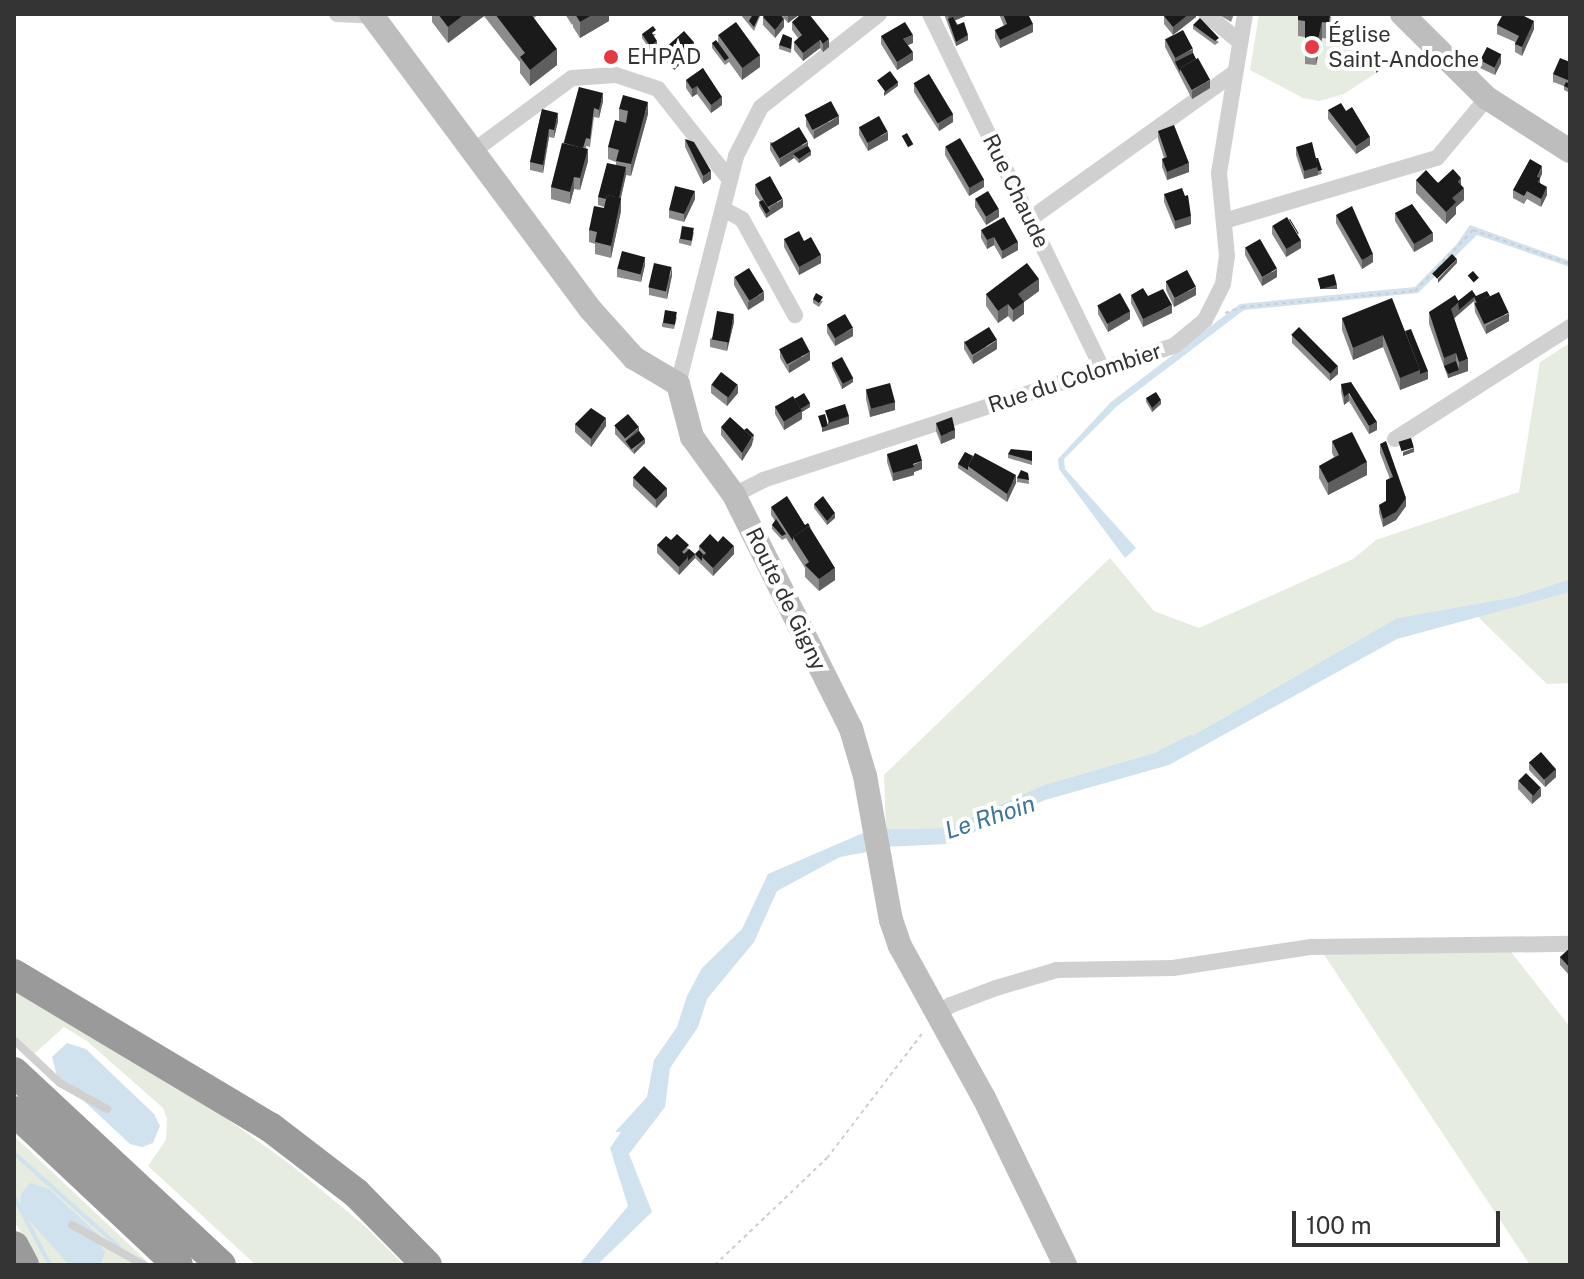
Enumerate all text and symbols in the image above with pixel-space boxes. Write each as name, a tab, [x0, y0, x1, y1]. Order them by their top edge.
place label: Église Saint-Andoche	[1328, 21, 1479, 72]
marker: Église Saint-Andoche	[1303, 38, 1321, 56]
place label: EHPAD	[627, 44, 701, 70]
marker: EHPAD	[602, 48, 620, 66]
street label: Rue Chaude	[977, 130, 1055, 252]
street label: Rue du Colombier	[985, 337, 1165, 419]
street label: Route de Gigny	[740, 523, 832, 675]
water label: Le Rhoin	[941, 789, 1039, 845]
scale bar	[1296, 1195, 1504, 1245]
text: 100 m	[1306, 1211, 1372, 1239]

